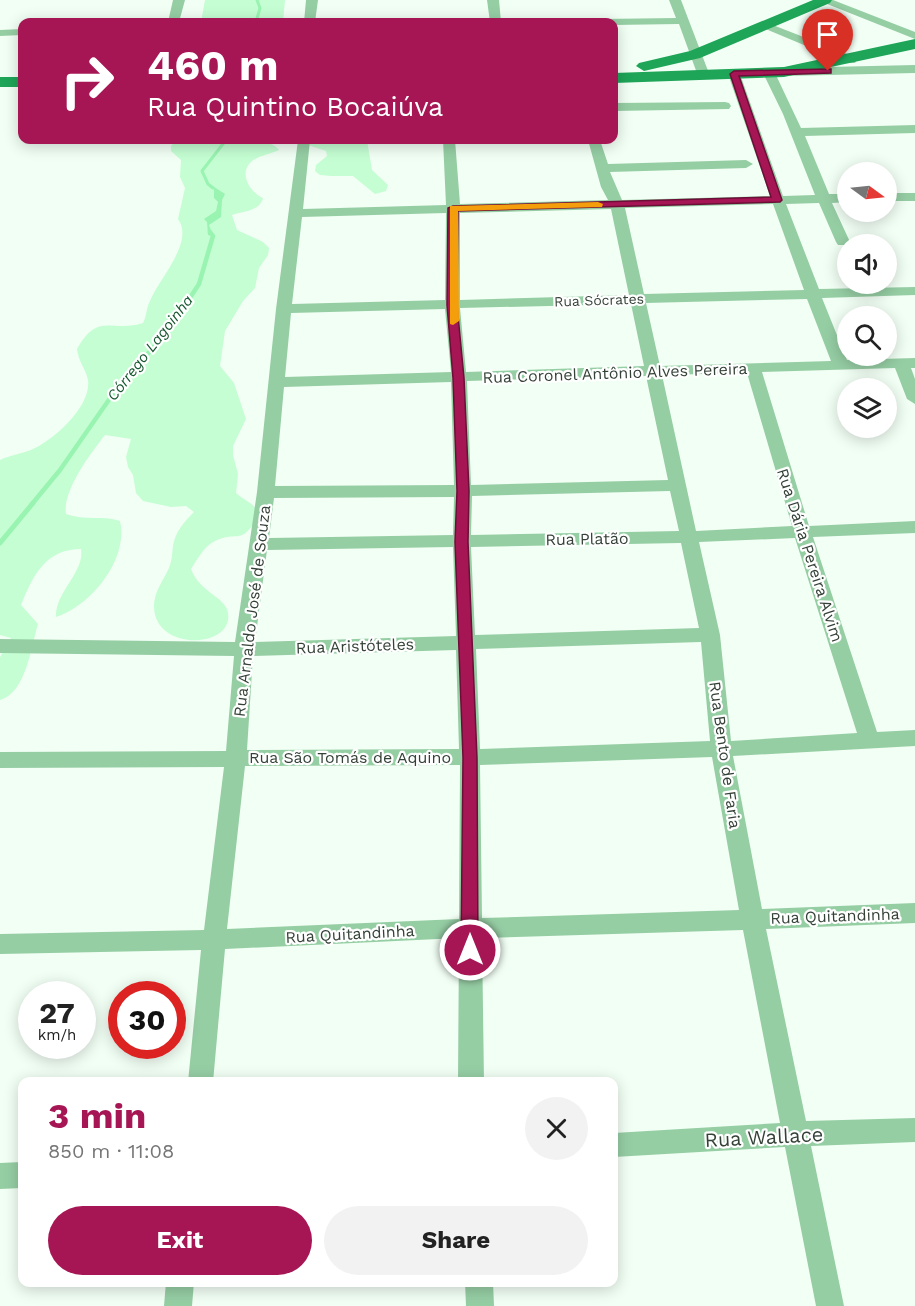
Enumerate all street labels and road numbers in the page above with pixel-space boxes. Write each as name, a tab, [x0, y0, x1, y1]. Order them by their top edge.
street label: Rua Sócrates	[554, 290, 644, 310]
street label: Rua Coronel Antônio Alves Pereira	[482, 359, 748, 387]
street label: Rua Dária Pereira Alvim	[773, 466, 847, 644]
street label: Rua Arnaldo José de Souza	[230, 504, 274, 718]
street label: Rua Platão	[545, 529, 629, 549]
street label: Rua Aristóteles	[296, 634, 414, 658]
street label: Rua Bento de Faria	[705, 680, 745, 830]
street label: Rua São Tomás de Aquino	[249, 748, 451, 767]
street label: Rua Quitandinha	[770, 904, 900, 928]
street label: Rua Quitandinha	[285, 921, 415, 947]
street label: Rua Wallace	[704, 1122, 824, 1152]

